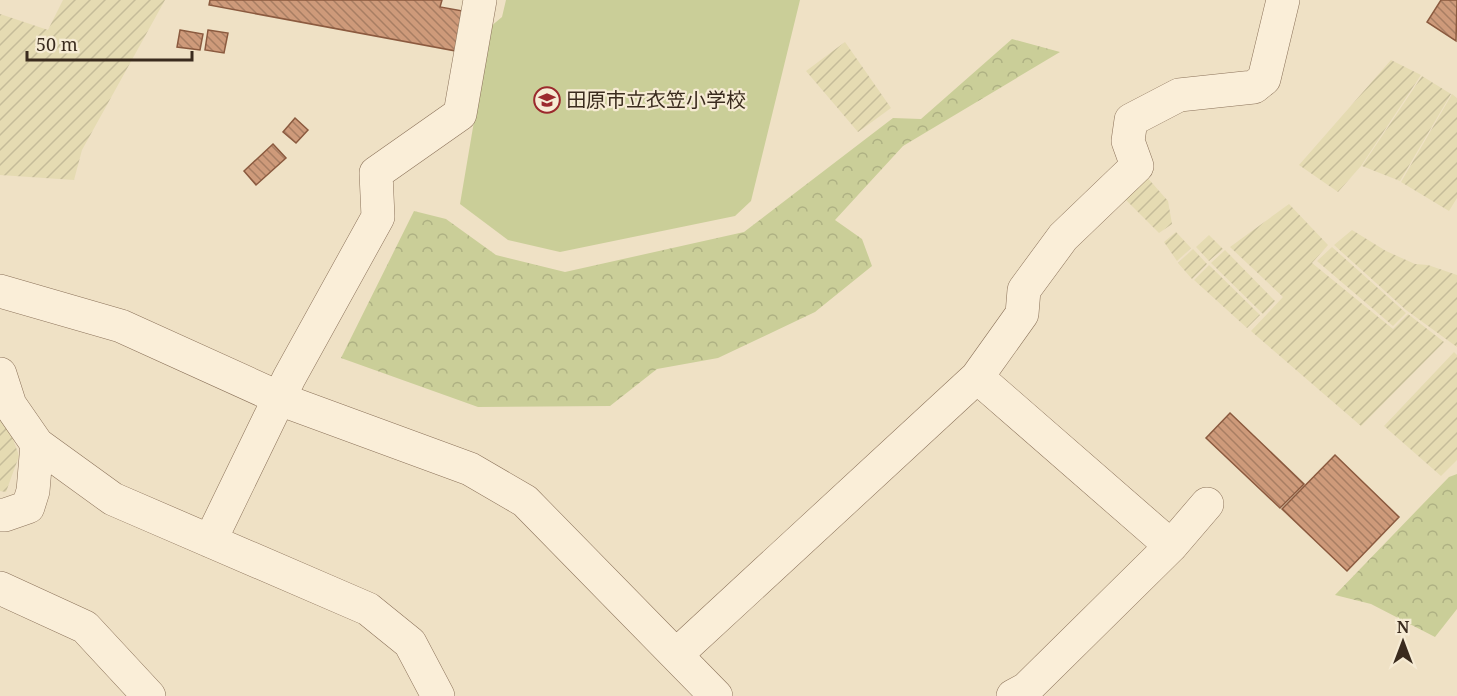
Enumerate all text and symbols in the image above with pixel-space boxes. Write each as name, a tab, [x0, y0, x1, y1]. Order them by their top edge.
scale bar	[27, 24, 192, 62]
text: 50 m	[36, 32, 78, 56]
school or university icon: 田原市立衣笠小学校	[532, 85, 562, 115]
place label: 田原市立衣笠小学校	[566, 86, 746, 113]
north arrow	[1373, 612, 1433, 672]
text: N	[1397, 616, 1410, 638]

